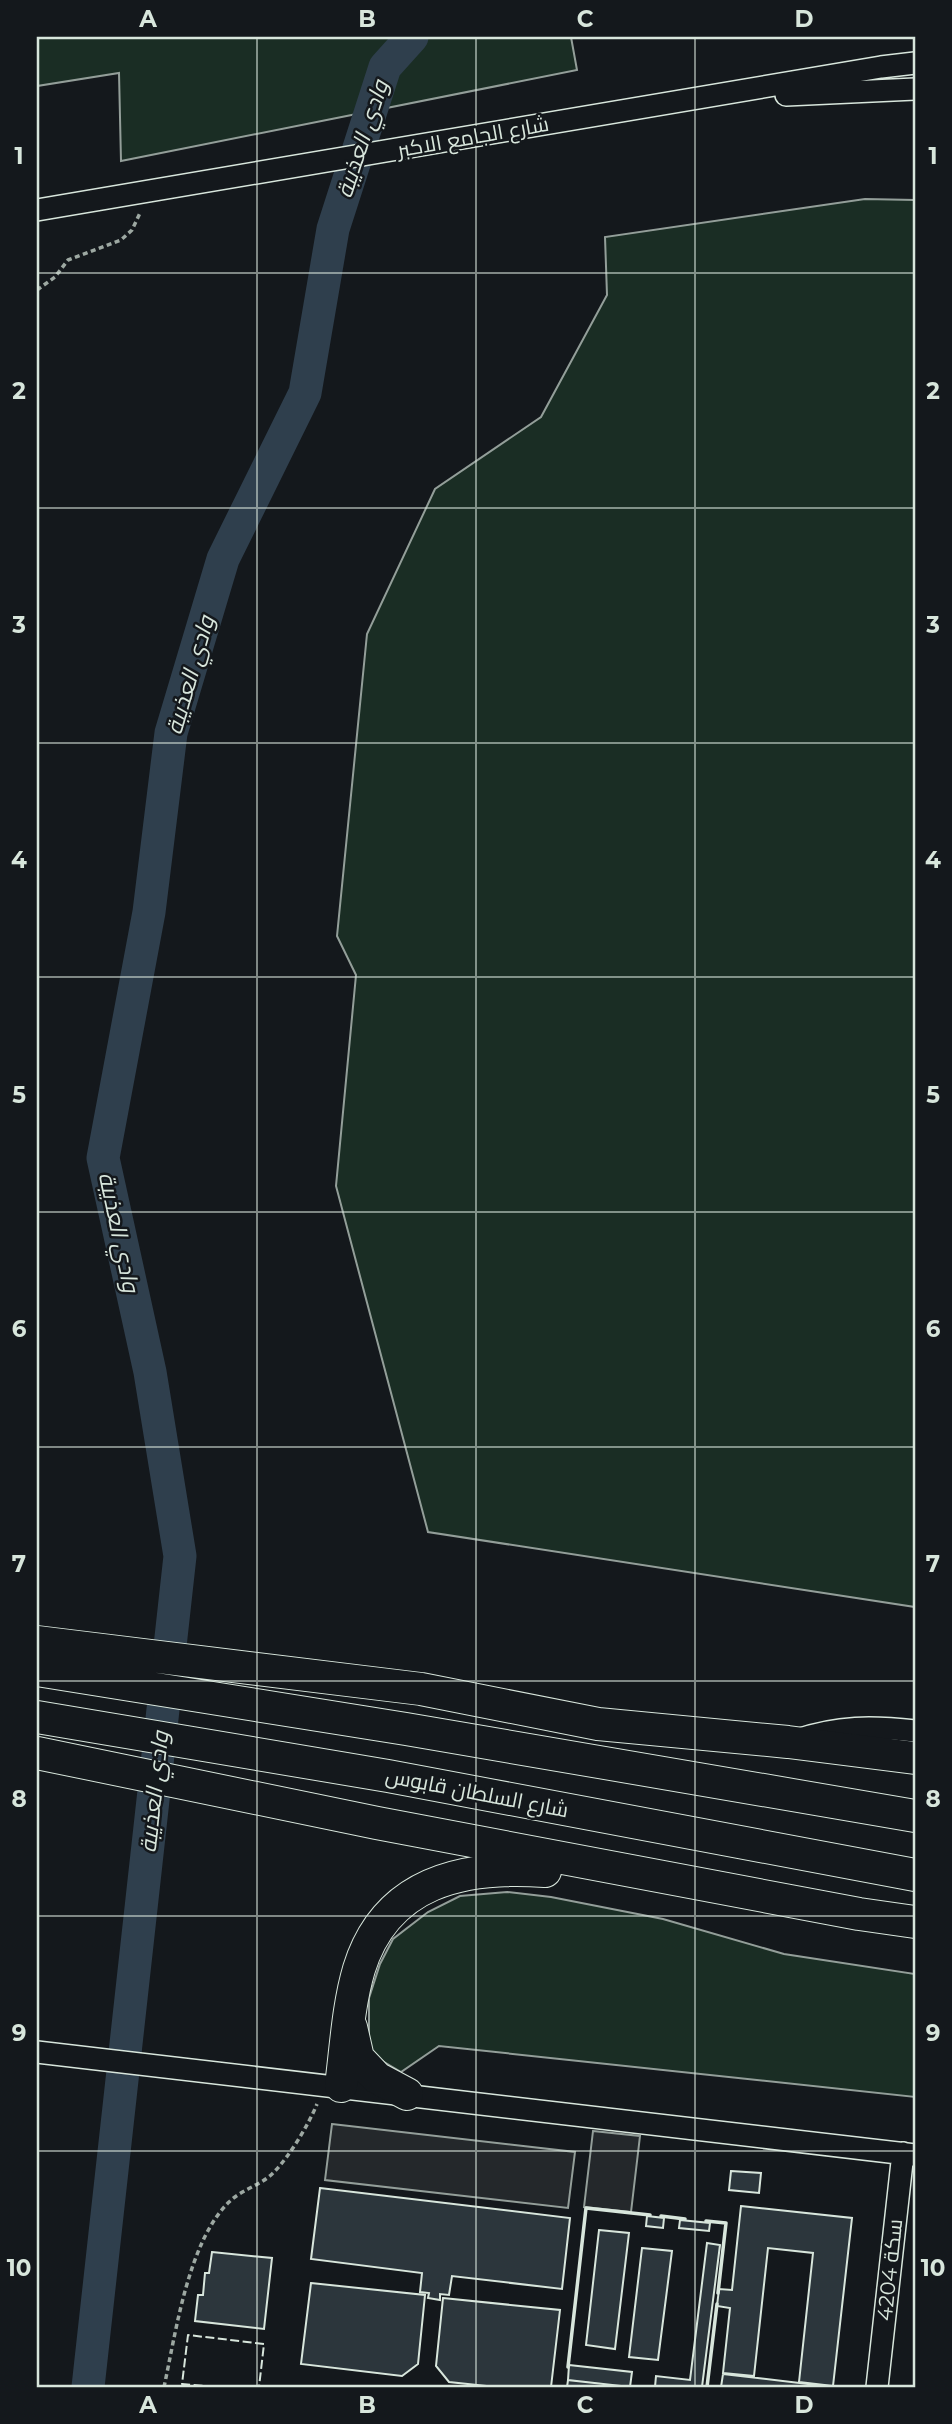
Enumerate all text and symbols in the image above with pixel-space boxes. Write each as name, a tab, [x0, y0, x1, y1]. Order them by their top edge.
text: A	[138, 5, 157, 33]
text: B	[358, 5, 376, 33]
text: C	[577, 5, 594, 33]
text: D	[795, 5, 814, 33]
water label: وادي العذيبة	[330, 75, 398, 203]
street label: شارع الجامع الاكبر	[394, 111, 551, 164]
text: 1	[14, 142, 24, 170]
text: 1	[928, 142, 938, 170]
text: 2	[12, 377, 26, 405]
text: 2	[926, 377, 940, 405]
text: 3	[11, 611, 26, 639]
water label: وادي العذيبة	[160, 611, 225, 739]
text: 3	[925, 611, 940, 639]
text: 4	[11, 846, 27, 874]
text: 4	[925, 846, 941, 874]
text: 5	[12, 1081, 26, 1109]
text: 5	[926, 1081, 940, 1109]
water label: وادي العذيبة	[89, 1169, 146, 1297]
text: 6	[12, 1315, 27, 1343]
text: 6	[926, 1315, 941, 1343]
text: 7	[12, 1550, 26, 1578]
text: 7	[926, 1550, 940, 1578]
water label: وادي العذيبة	[134, 1728, 178, 1855]
street label: شارع السلطان قابوس	[383, 1763, 571, 1824]
text: 8	[11, 1785, 27, 1813]
text: 8	[925, 1785, 941, 1813]
text: 9	[12, 2019, 26, 2047]
text: 9	[926, 2019, 940, 2047]
street label: سكة 4204	[872, 2218, 907, 2322]
text: 10	[7, 2254, 31, 2282]
text: 10	[921, 2254, 945, 2282]
text: A	[138, 2391, 157, 2419]
text: B	[358, 2391, 376, 2419]
text: C	[577, 2391, 594, 2419]
text: D	[795, 2391, 814, 2419]

